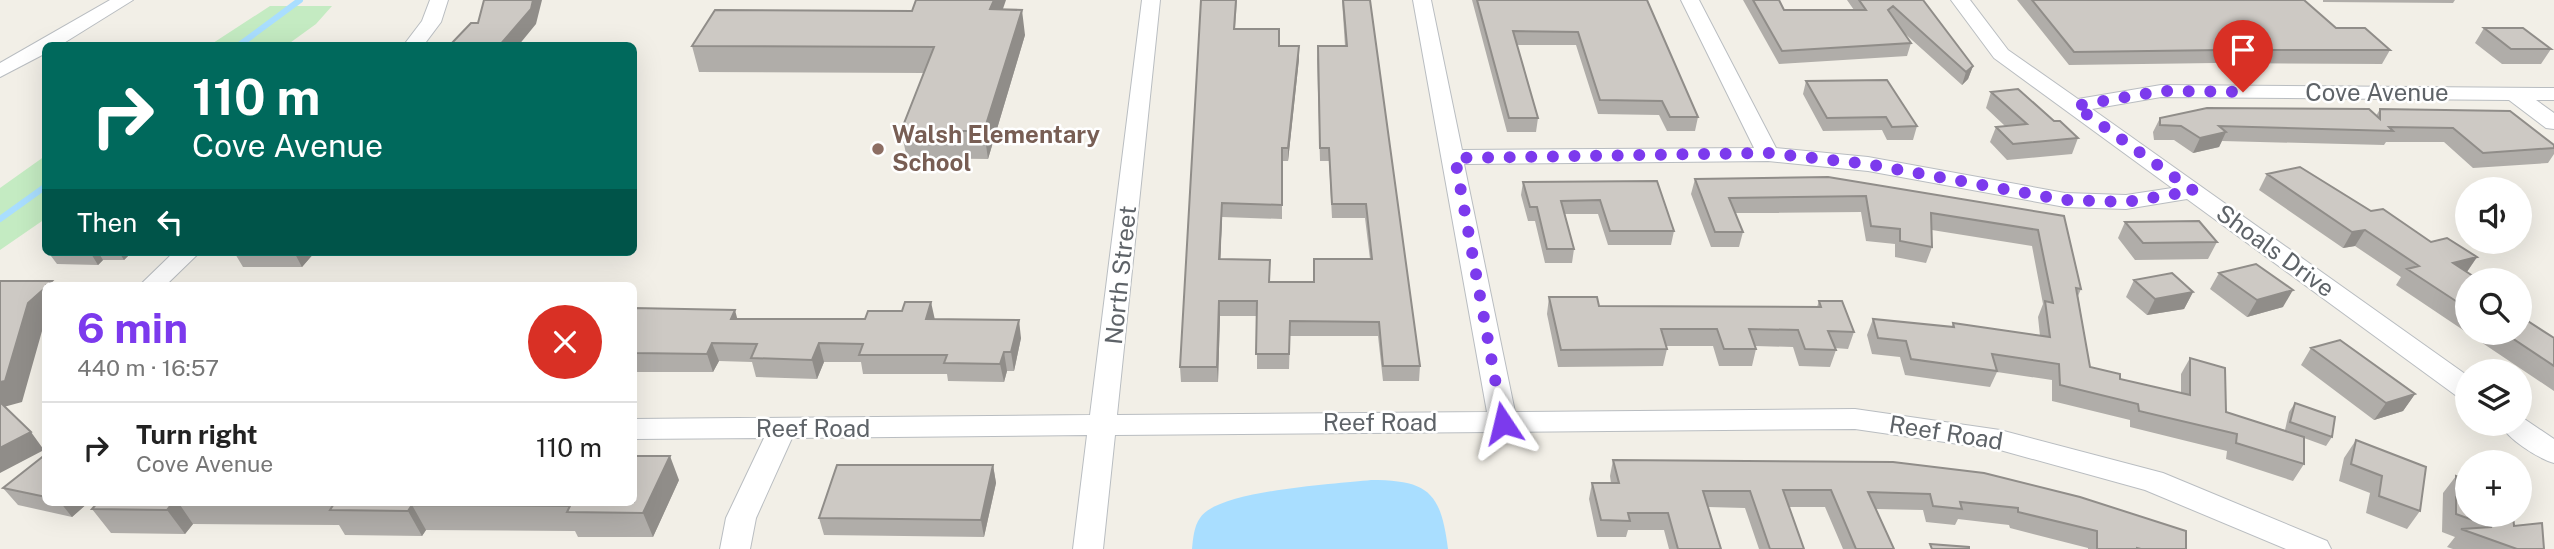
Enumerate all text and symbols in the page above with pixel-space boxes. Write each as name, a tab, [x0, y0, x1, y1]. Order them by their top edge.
pin	[2213, 20, 2273, 92]
icon: arrive	[2224, 31, 2262, 69]
text: 110 m	[192, 68, 320, 126]
icon: right	[77, 70, 168, 161]
street label: Cove Avenue	[2305, 78, 2449, 106]
place label: Walsh Elementary School	[892, 120, 1100, 176]
text: Cove Avenue	[192, 127, 383, 164]
marker: Walsh Elementary School	[870, 141, 886, 157]
map controls	[2455, 177, 2532, 527]
button: sound	[2455, 177, 2532, 254]
street label: Shoals Drive	[2211, 198, 2340, 302]
icon: left	[151, 203, 189, 241]
street label: North Street	[1099, 204, 1141, 346]
text: Then	[77, 207, 137, 238]
button: search	[2455, 268, 2532, 345]
text: 6 min	[77, 303, 188, 352]
button: close	[528, 305, 602, 379]
text: 440 m · 16:57	[77, 354, 219, 381]
button: layers	[2455, 359, 2532, 436]
position arrow	[1466, 386, 1540, 460]
street label: Reef Road	[1323, 408, 1437, 436]
street label: Reef Road	[1887, 409, 2005, 455]
street label: Reef Road	[756, 414, 870, 442]
text: Turn right	[136, 419, 258, 450]
icon: right	[77, 429, 115, 467]
text: 110 m	[536, 432, 602, 463]
text: Cove Avenue	[136, 450, 273, 477]
button: +	[2455, 450, 2532, 527]

